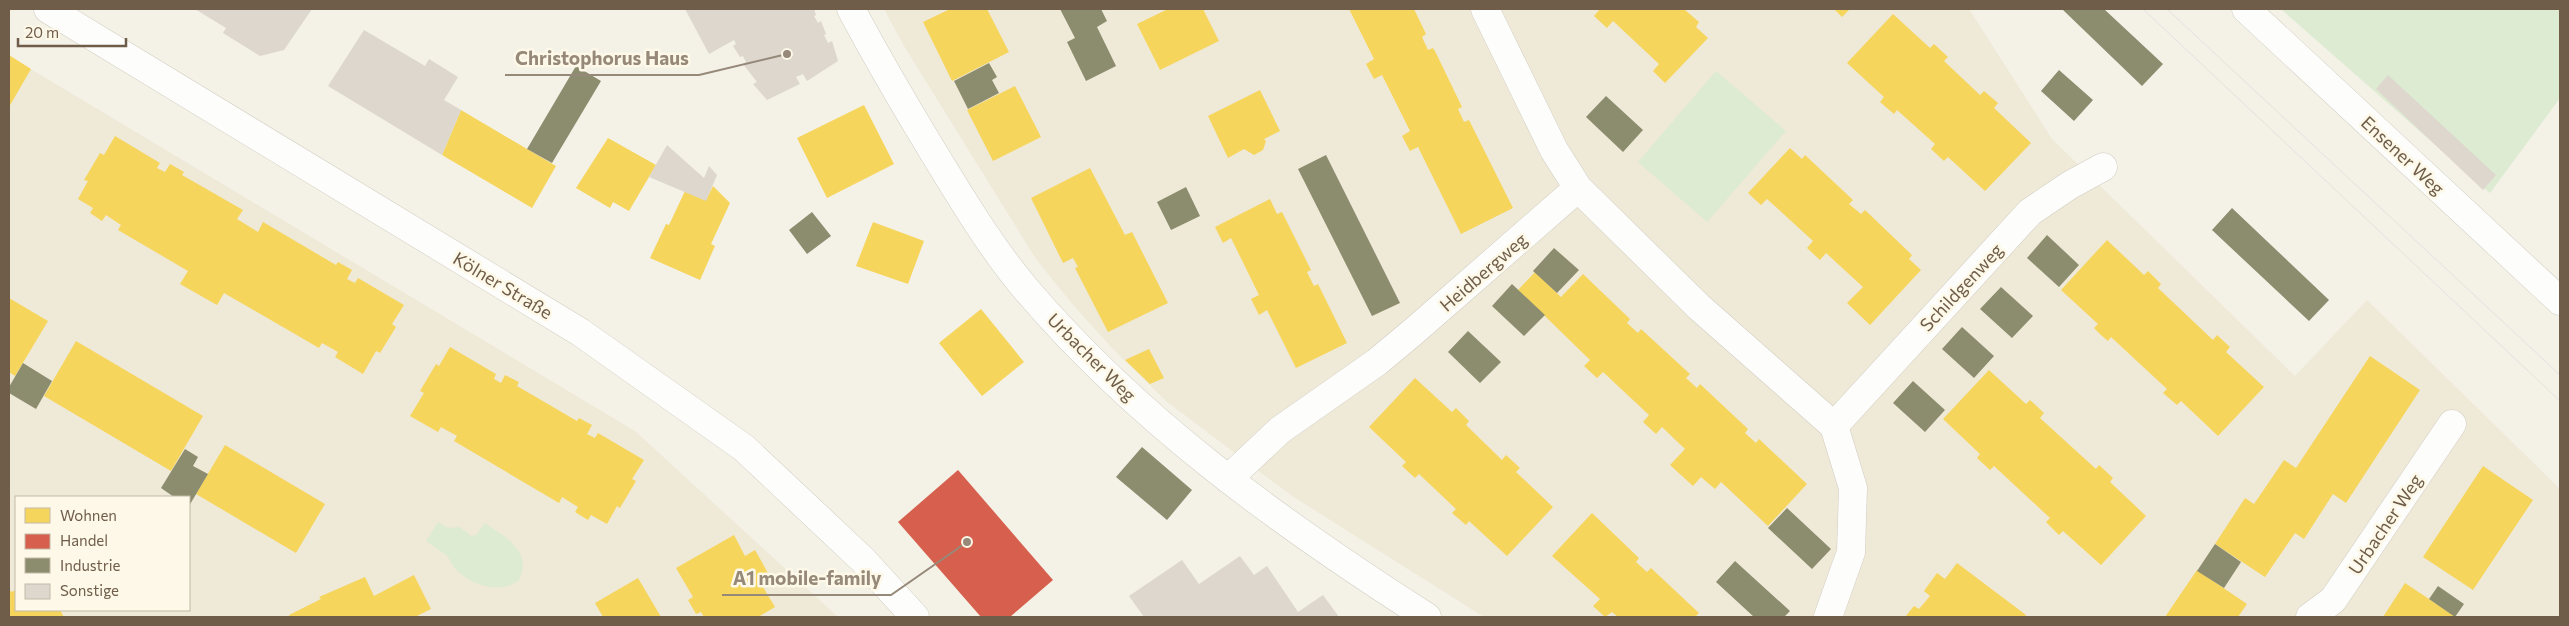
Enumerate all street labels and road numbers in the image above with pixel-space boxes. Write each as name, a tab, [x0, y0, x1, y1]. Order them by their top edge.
street label: Ensener Weg	[2357, 111, 2449, 199]
street label: Heidbergweg	[1435, 228, 1531, 316]
street label: Schildgenweg	[1915, 238, 2007, 335]
street label: Kölner Straße	[449, 247, 557, 323]
street label: Urbacher Weg	[1043, 308, 1141, 406]
street label: Urbacher Weg	[2343, 470, 2427, 578]

